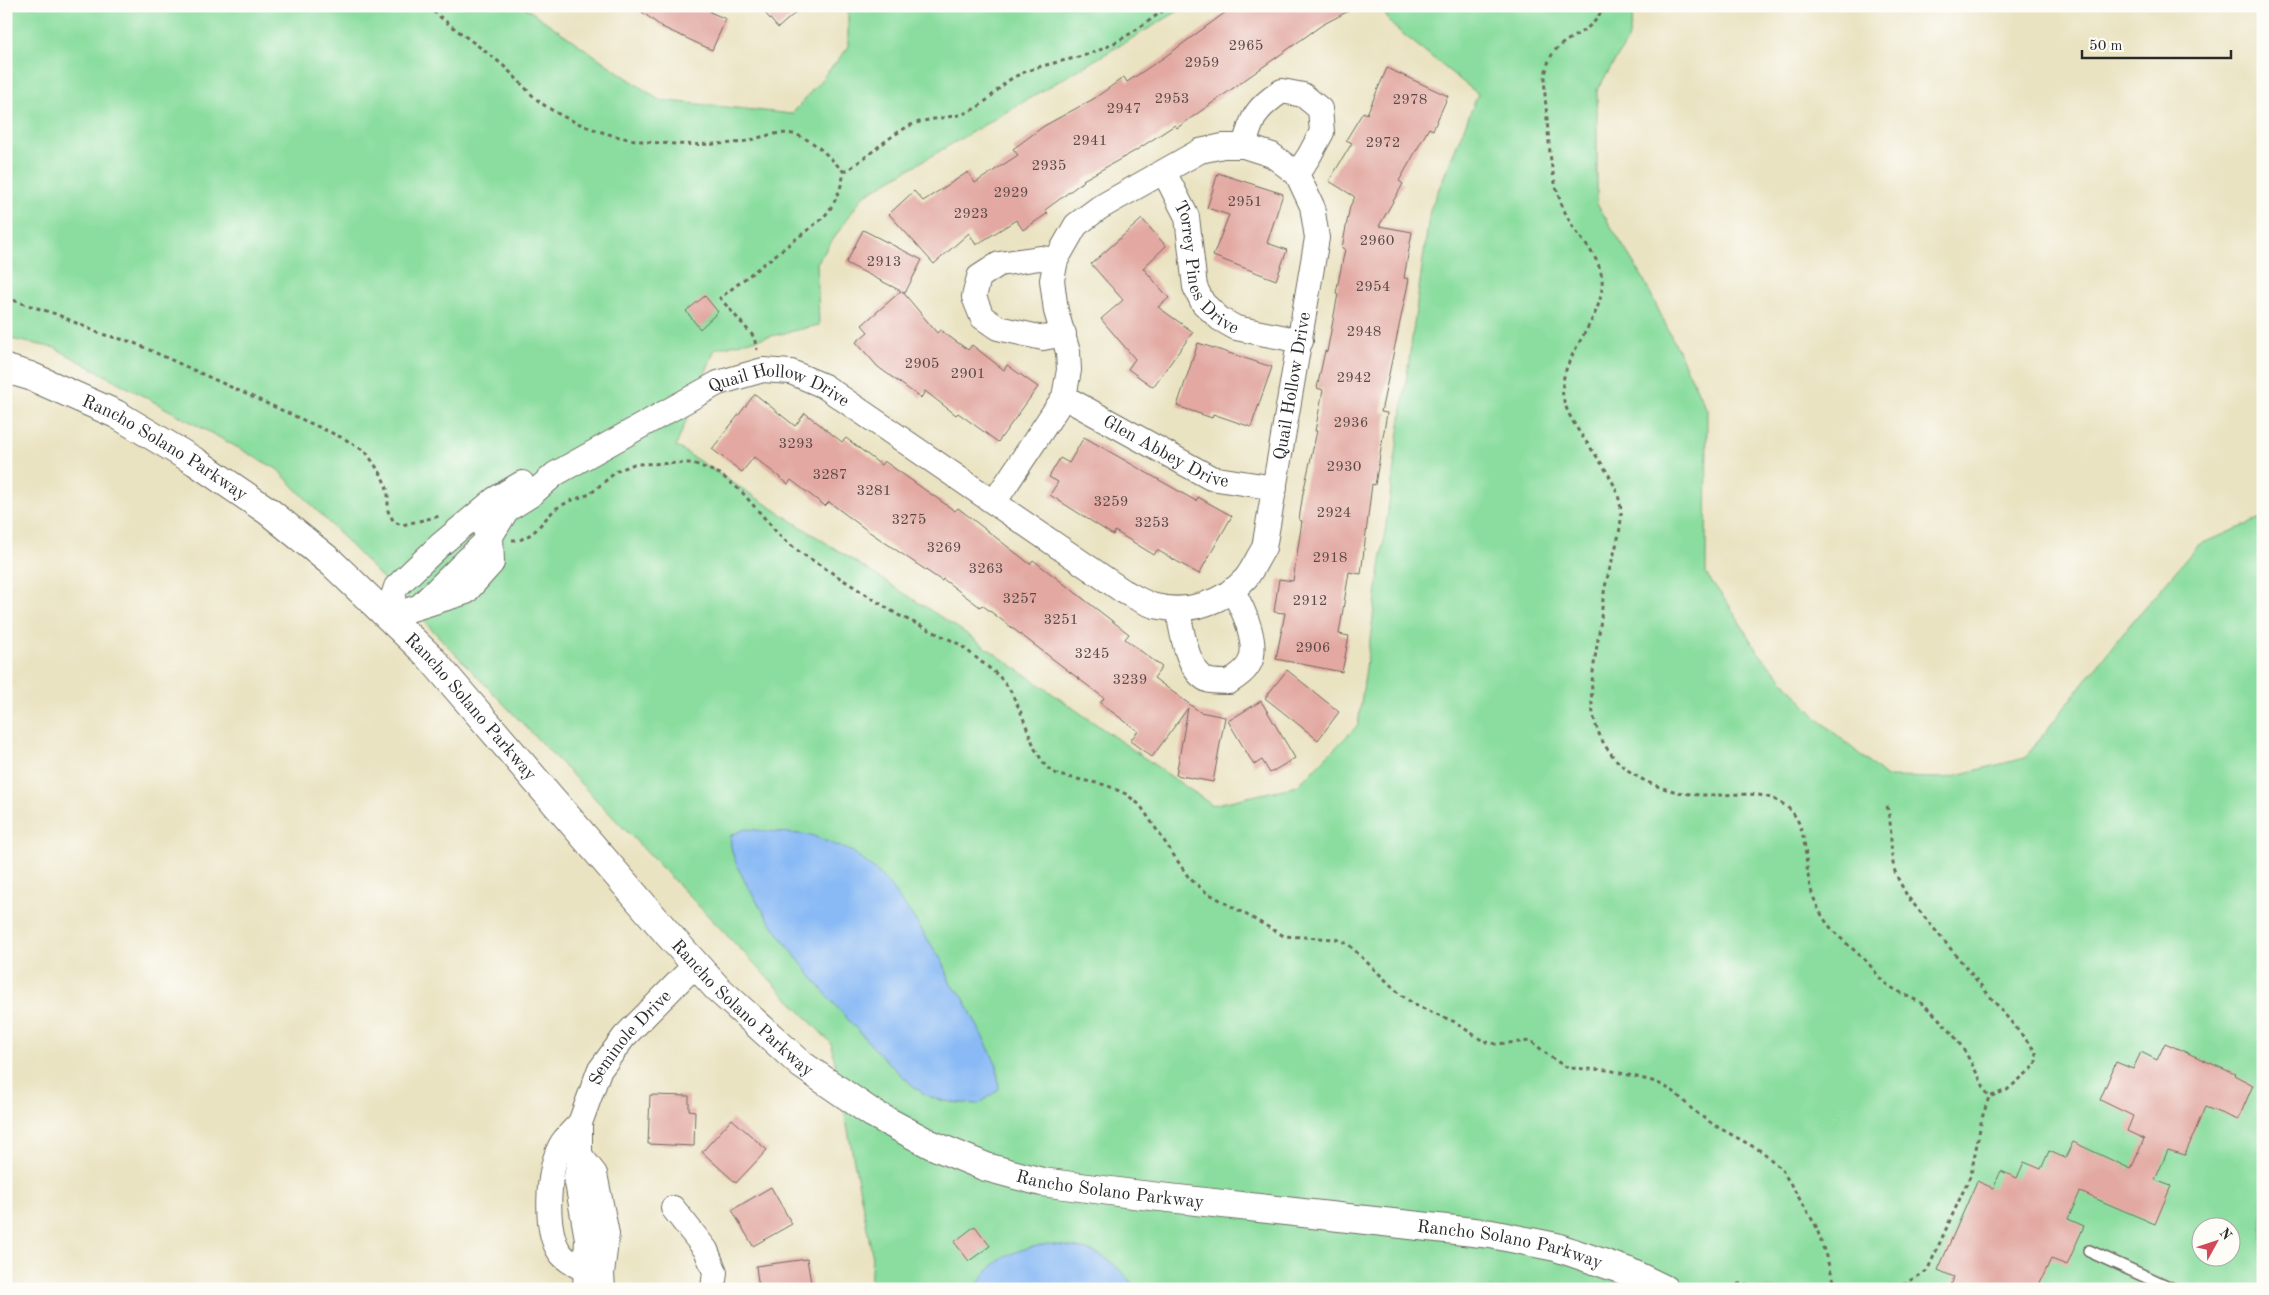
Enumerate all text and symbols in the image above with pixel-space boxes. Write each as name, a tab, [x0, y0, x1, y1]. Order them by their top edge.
scale bar	[2082, 28, 2230, 60]
house number: 2965	[1229, 39, 1263, 54]
text: 50 m	[2089, 39, 2123, 54]
house number: 2959	[1185, 56, 1219, 71]
house number: 2953	[1155, 92, 1189, 107]
house number: 2978	[1393, 93, 1427, 108]
house number: 2947	[1107, 102, 1141, 117]
house number: 2941	[1073, 134, 1107, 149]
house number: 2972	[1366, 136, 1400, 151]
house number: 2935	[1032, 159, 1066, 174]
house number: 2929	[994, 186, 1028, 201]
house number: 2951	[1228, 195, 1262, 210]
street label: Torrey Pines Drive	[1170, 198, 1242, 338]
house number: 2923	[954, 207, 988, 222]
house number: 2960	[1360, 234, 1394, 249]
house number: 2913	[867, 255, 901, 270]
house number: 2954	[1356, 280, 1390, 295]
street label: Quail Hollow Drive	[1271, 311, 1314, 461]
house number: 2948	[1347, 325, 1381, 340]
house number: 2905	[905, 357, 939, 372]
street label: Quail Hollow Drive	[705, 361, 852, 411]
house number: 2901	[951, 367, 985, 382]
house number: 2942	[1337, 371, 1371, 386]
street label: Rancho Solano Parkway	[79, 392, 251, 505]
street label: Glen Abbey Drive	[1100, 412, 1230, 491]
house number: 2936	[1334, 416, 1368, 431]
house number: 3293	[779, 437, 813, 452]
house number: 2930	[1327, 460, 1361, 475]
house number: 3287	[813, 468, 847, 483]
house number: 3281	[857, 484, 891, 499]
house number: 3259	[1094, 495, 1128, 510]
house number: 2924	[1317, 506, 1351, 521]
house number: 3275	[892, 513, 926, 528]
house number: 3253	[1135, 516, 1169, 531]
house number: 3269	[927, 541, 961, 556]
house number: 2918	[1313, 551, 1347, 566]
house number: 3263	[969, 562, 1003, 577]
house number: 3257	[1003, 592, 1037, 607]
house number: 2912	[1293, 594, 1327, 609]
house number: 3251	[1044, 613, 1078, 628]
street label: Rancho Solano Parkway	[401, 630, 540, 785]
house number: 2906	[1296, 641, 1330, 656]
house number: 3245	[1075, 647, 1109, 662]
house number: 3239	[1113, 673, 1147, 688]
street label: Rancho Solano Parkway	[668, 936, 817, 1080]
street label: Seminole Drive	[587, 987, 675, 1088]
street label: Rancho Solano Parkway	[1014, 1167, 1205, 1212]
street label: Rancho Solano Parkway	[1416, 1218, 1605, 1272]
north arrow	[2192, 1218, 2242, 1268]
text: N	[2216, 1226, 2234, 1243]

